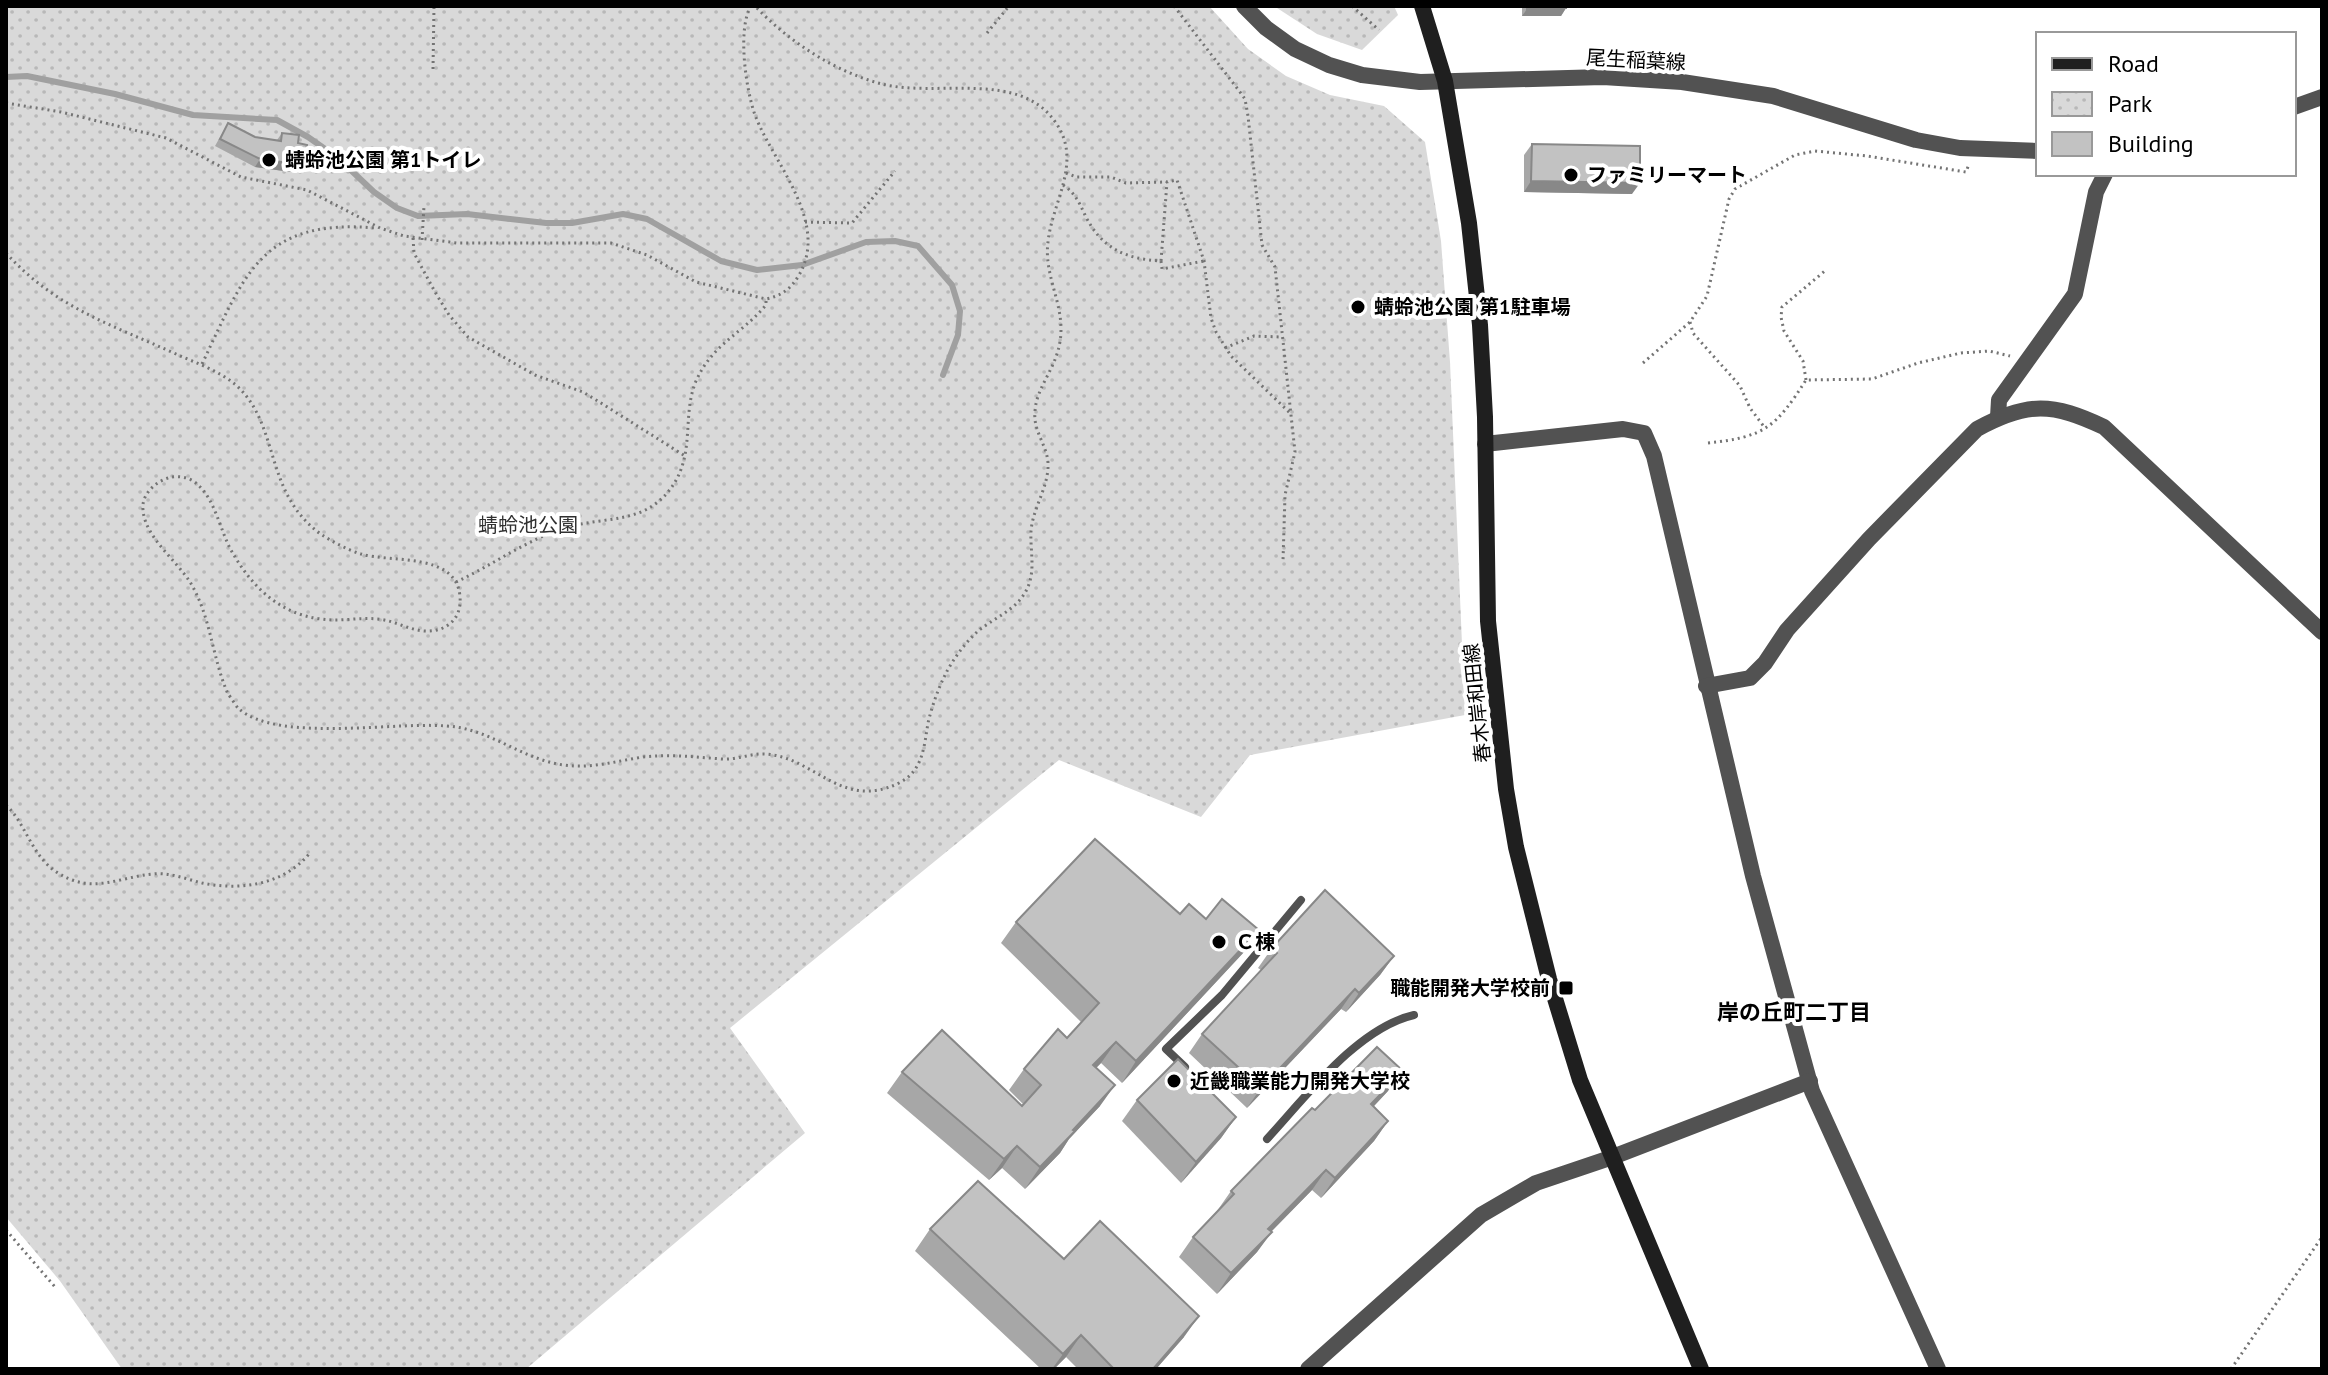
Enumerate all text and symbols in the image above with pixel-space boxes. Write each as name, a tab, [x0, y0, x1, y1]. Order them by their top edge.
legend	[2036, 32, 2296, 176]
street label: 尾生稲葉線	[1585, 44, 1687, 76]
text: Road	[2108, 48, 2159, 79]
text: Park	[2108, 88, 2153, 119]
text: Building	[2108, 128, 2194, 159]
place label: 蜻蛉池公園 第1トイレ	[285, 147, 481, 173]
marker: 蜻蛉池公園 第1トイレ	[260, 151, 278, 169]
place label: ファミリーマート	[1587, 162, 1747, 188]
marker: ファミリーマート	[1562, 166, 1580, 184]
place label: 蜻蛉池公園 第1駐車場	[1374, 294, 1570, 320]
marker: 蜻蛉池公園 第1駐車場	[1349, 298, 1367, 316]
park label: 蜻蛉池公園	[478, 512, 578, 538]
street label: 春木岸和田線	[1458, 642, 1496, 764]
place label: Ｃ棟	[1235, 929, 1275, 955]
marker: Ｃ棟	[1210, 933, 1228, 951]
place label: 職能開発大学校前	[1390, 975, 1550, 1001]
marker: 職能開発大学校前	[1557, 979, 1575, 997]
district label: 岸の丘町二丁目	[1717, 998, 1871, 1026]
place label: 近畿職業能力開発大学校	[1190, 1068, 1410, 1094]
marker: 近畿職業能力開発大学校	[1165, 1072, 1183, 1090]

